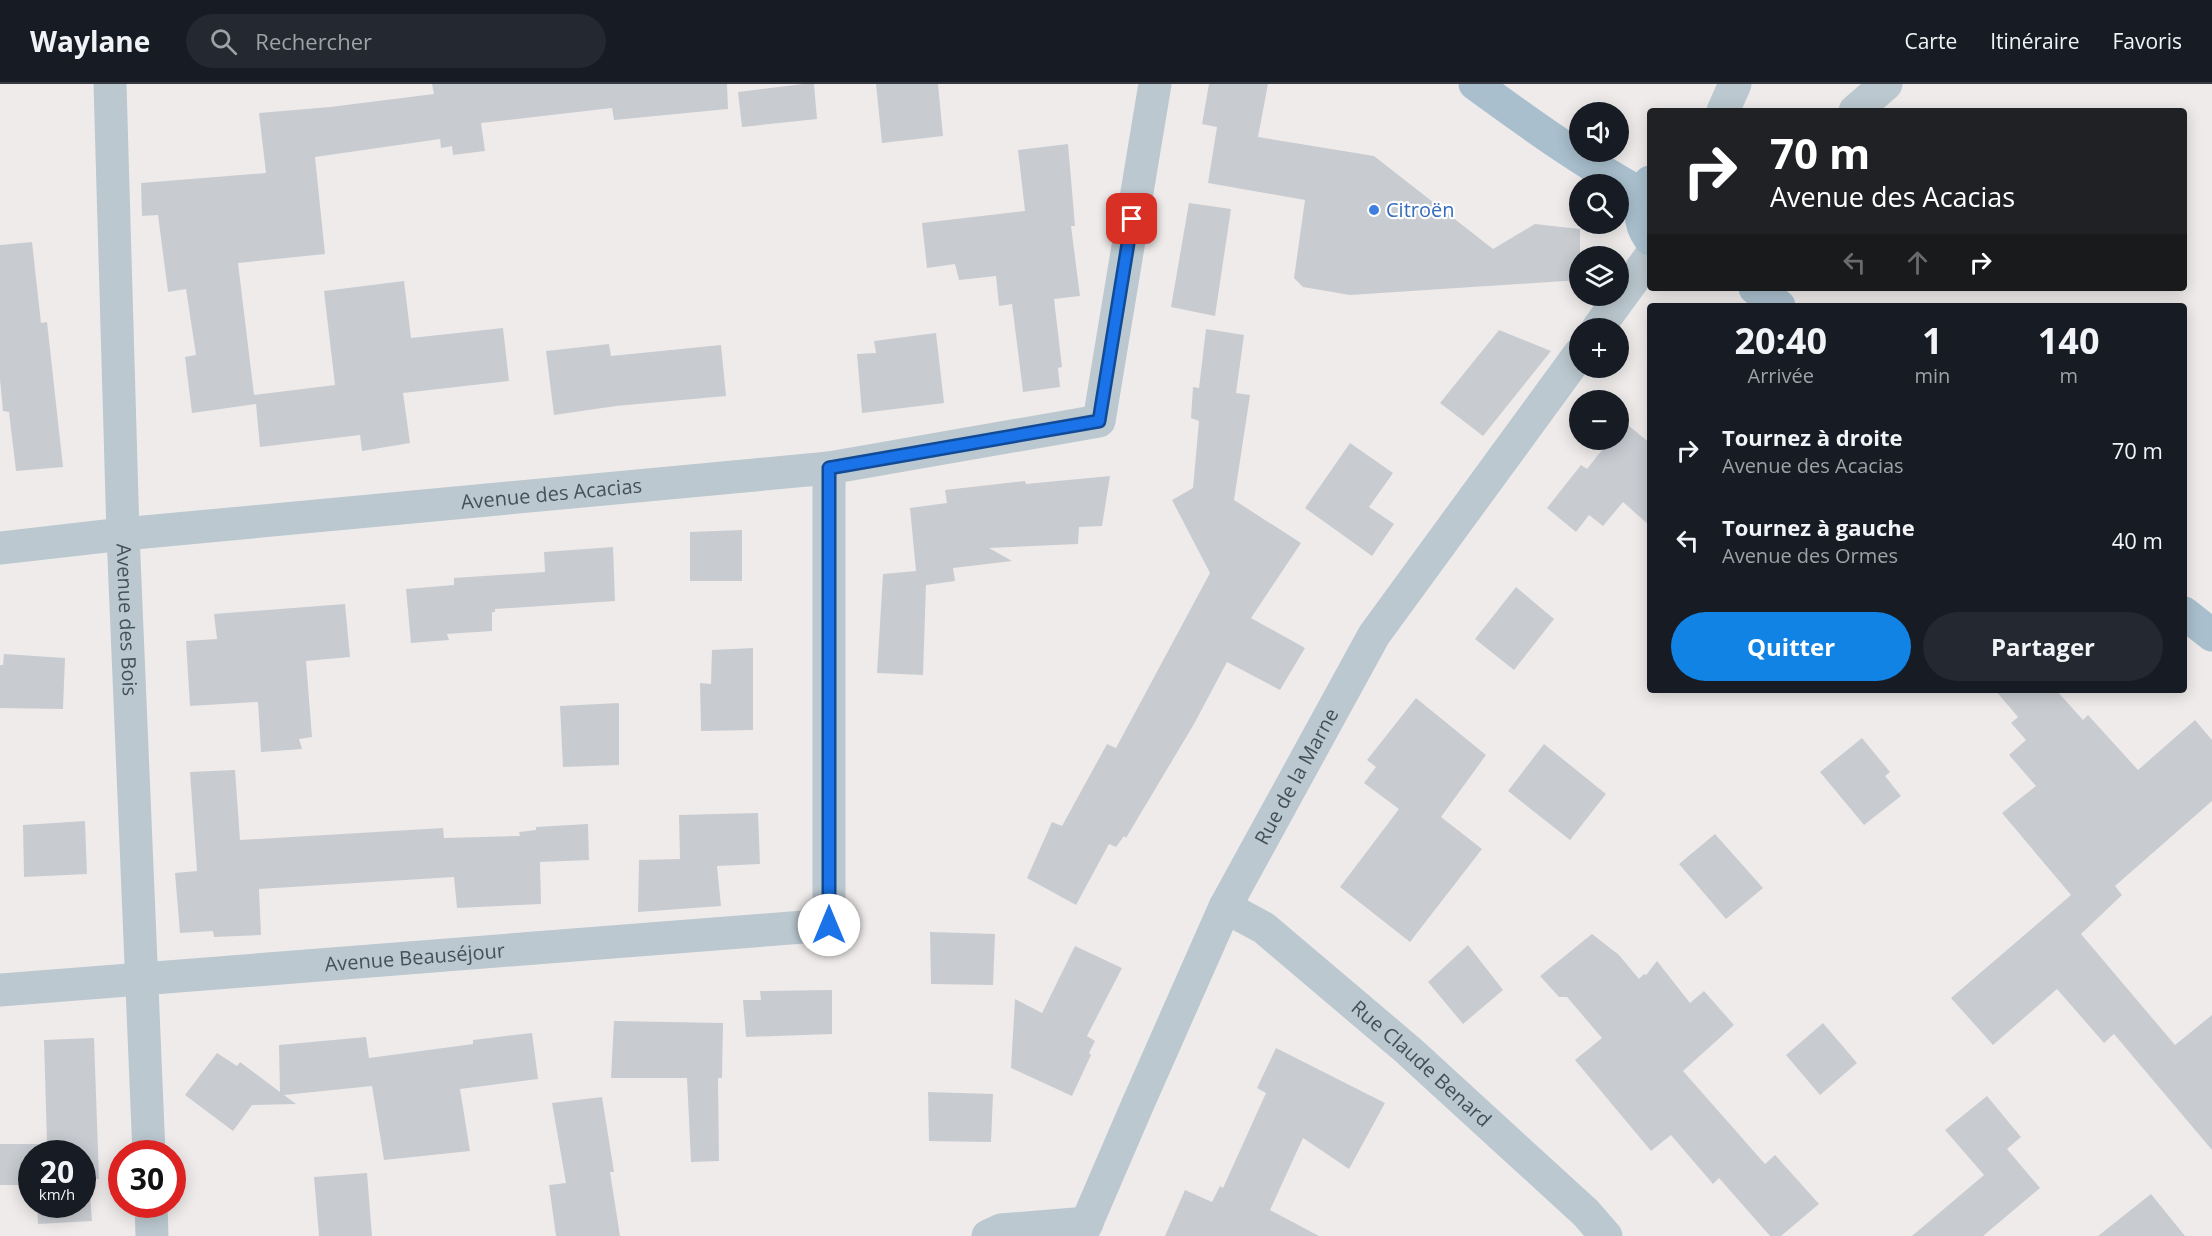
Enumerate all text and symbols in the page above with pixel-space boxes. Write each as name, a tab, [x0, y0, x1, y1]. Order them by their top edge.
search box	[186, 14, 606, 68]
text: Waylane	[30, 22, 150, 60]
icon: search	[207, 25, 240, 58]
text: Rechercher	[255, 26, 372, 56]
text: Carte	[1904, 27, 1957, 55]
text: Itinéraire	[1990, 27, 2079, 55]
text: Favoris	[2112, 27, 2182, 55]
map controls	[1569, 102, 1629, 450]
button: sound	[1569, 102, 1629, 162]
text: 70 m	[1770, 124, 1870, 181]
icon: right	[1671, 132, 1749, 210]
button: search	[1569, 174, 1629, 234]
text: Avenue des Acacias	[1770, 178, 2015, 215]
pin	[1106, 193, 1157, 244]
place label: Citroën	[1386, 196, 1454, 223]
icon: arrive	[1115, 202, 1148, 235]
marker: Citroën	[1367, 203, 1381, 217]
button: layers	[1569, 246, 1629, 306]
icon: left	[1838, 246, 1871, 279]
icon: ahead	[1901, 246, 1934, 279]
icon: right	[1964, 246, 1997, 279]
text: 20:40	[1734, 316, 1827, 365]
text: 1	[1922, 316, 1943, 365]
text: 140	[2038, 316, 2100, 365]
button: +	[1569, 318, 1629, 378]
text: Arrivée	[1747, 362, 1814, 389]
text: min	[1914, 362, 1950, 389]
text: m	[2059, 362, 2078, 389]
button: −	[1569, 390, 1629, 450]
text: Tournez à droite	[1722, 422, 1903, 452]
icon: right	[1671, 434, 1704, 467]
text: 70 m	[2112, 435, 2163, 465]
text: Avenue des Acacias	[1722, 452, 1904, 479]
street label: Avenue des Acacias	[460, 472, 643, 515]
text: Tournez à gauche	[1722, 512, 1915, 542]
icon: left	[1671, 524, 1704, 557]
text: 40 m	[2112, 525, 2163, 555]
text: Avenue des Ormes	[1722, 542, 1898, 569]
street label: Avenue des Bois	[110, 543, 144, 697]
button: Quitter	[1671, 612, 1911, 681]
button: Partager	[1923, 612, 2163, 681]
street label: Rue de la Marne	[1248, 703, 1344, 849]
position arrow	[797, 893, 861, 957]
street label: Avenue Beauséjour	[324, 936, 506, 978]
street label: Rue Claude Benard	[1346, 994, 1497, 1133]
speed limit sign: 30	[108, 1140, 186, 1218]
text: 20	[40, 1151, 74, 1192]
text: km/h	[39, 1184, 75, 1204]

